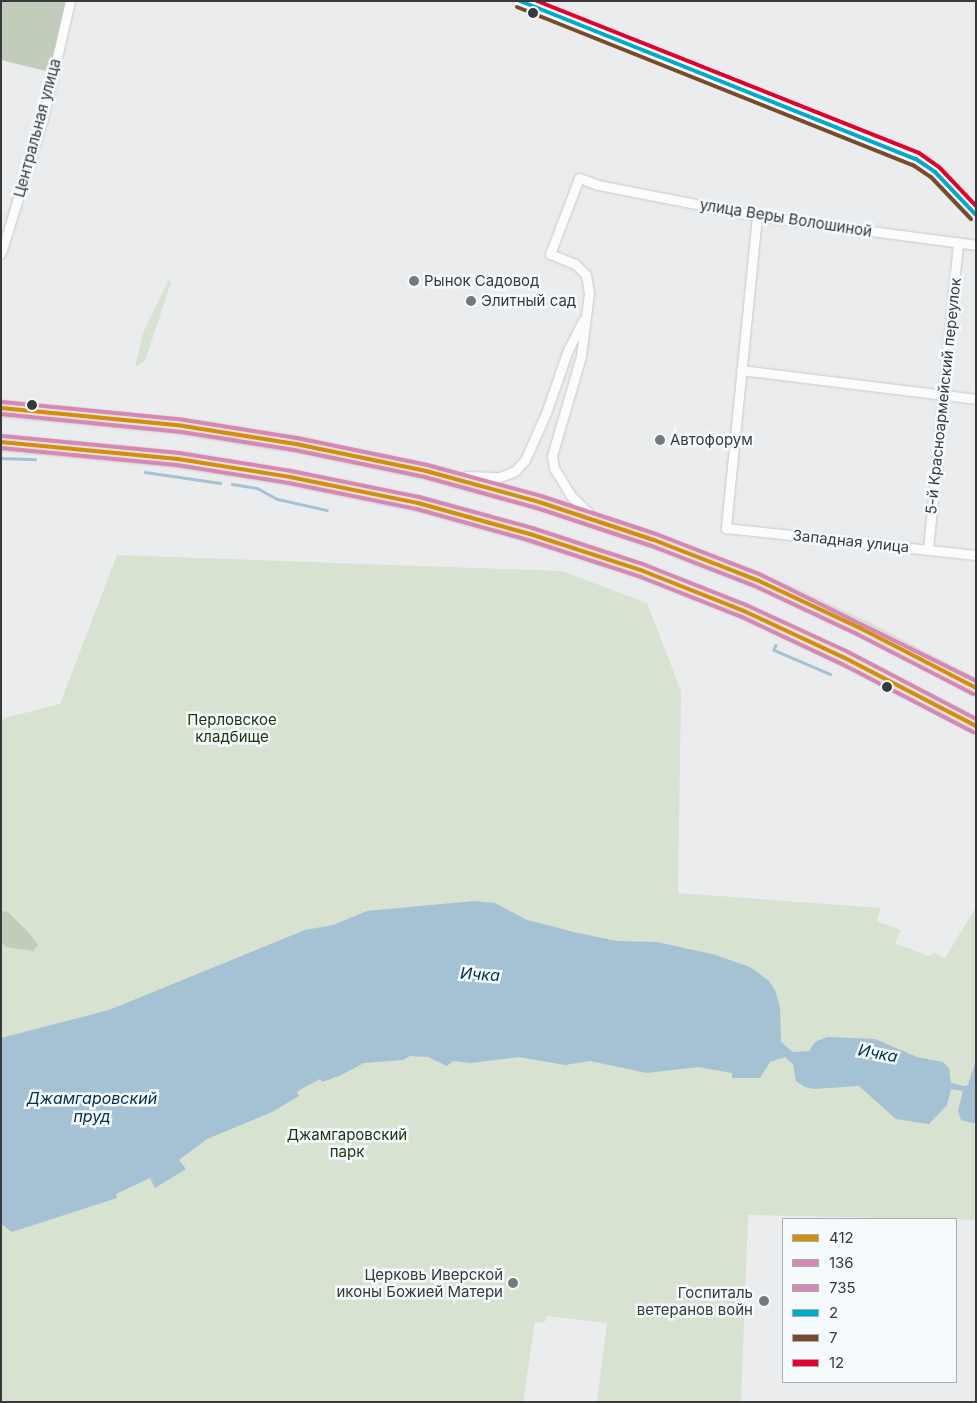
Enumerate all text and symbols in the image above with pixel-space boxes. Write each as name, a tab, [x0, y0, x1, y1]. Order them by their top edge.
unlabelled marker	[528, 8, 538, 18]
street label: Центральная улица	[10, 57, 64, 199]
street label: улица Веры Волошиной	[699, 195, 873, 241]
place label: Рынок Садовод	[424, 272, 540, 290]
marker: Рынок Садовод	[408, 275, 420, 287]
street label: 5-й Красноармейский переулок	[922, 277, 964, 515]
place label: Элитный сад	[481, 292, 576, 310]
marker: Элитный сад	[465, 295, 477, 307]
unlabelled marker	[27, 400, 37, 410]
place label: Автофорум	[670, 431, 753, 449]
marker: Автофорум	[654, 434, 666, 446]
street label: Западная улица	[792, 526, 910, 556]
unlabelled marker	[882, 682, 892, 692]
park label: Перловское кладбище	[187, 710, 277, 745]
water label: Ичка	[459, 963, 501, 985]
water label: Ичка	[857, 1040, 899, 1066]
water label: Джамгаровский пруд	[27, 1088, 157, 1126]
park label: Джамгаровский парк	[287, 1125, 407, 1160]
legend	[782, 1218, 957, 1383]
text: 412	[829, 1228, 854, 1247]
text: 136	[829, 1253, 854, 1272]
place label: Церковь Иверской иконы Божией Матери	[336, 1265, 503, 1300]
marker: Церковь Иверской иконы Божией Матери	[507, 1277, 519, 1289]
text: 735	[829, 1278, 856, 1297]
place label: Госпиталь ветеранов войн	[637, 1283, 753, 1318]
marker: Госпиталь ветеранов войн	[757, 1294, 771, 1308]
text: 2	[829, 1303, 838, 1322]
text: 7	[829, 1328, 838, 1347]
text: 12	[829, 1353, 844, 1372]

